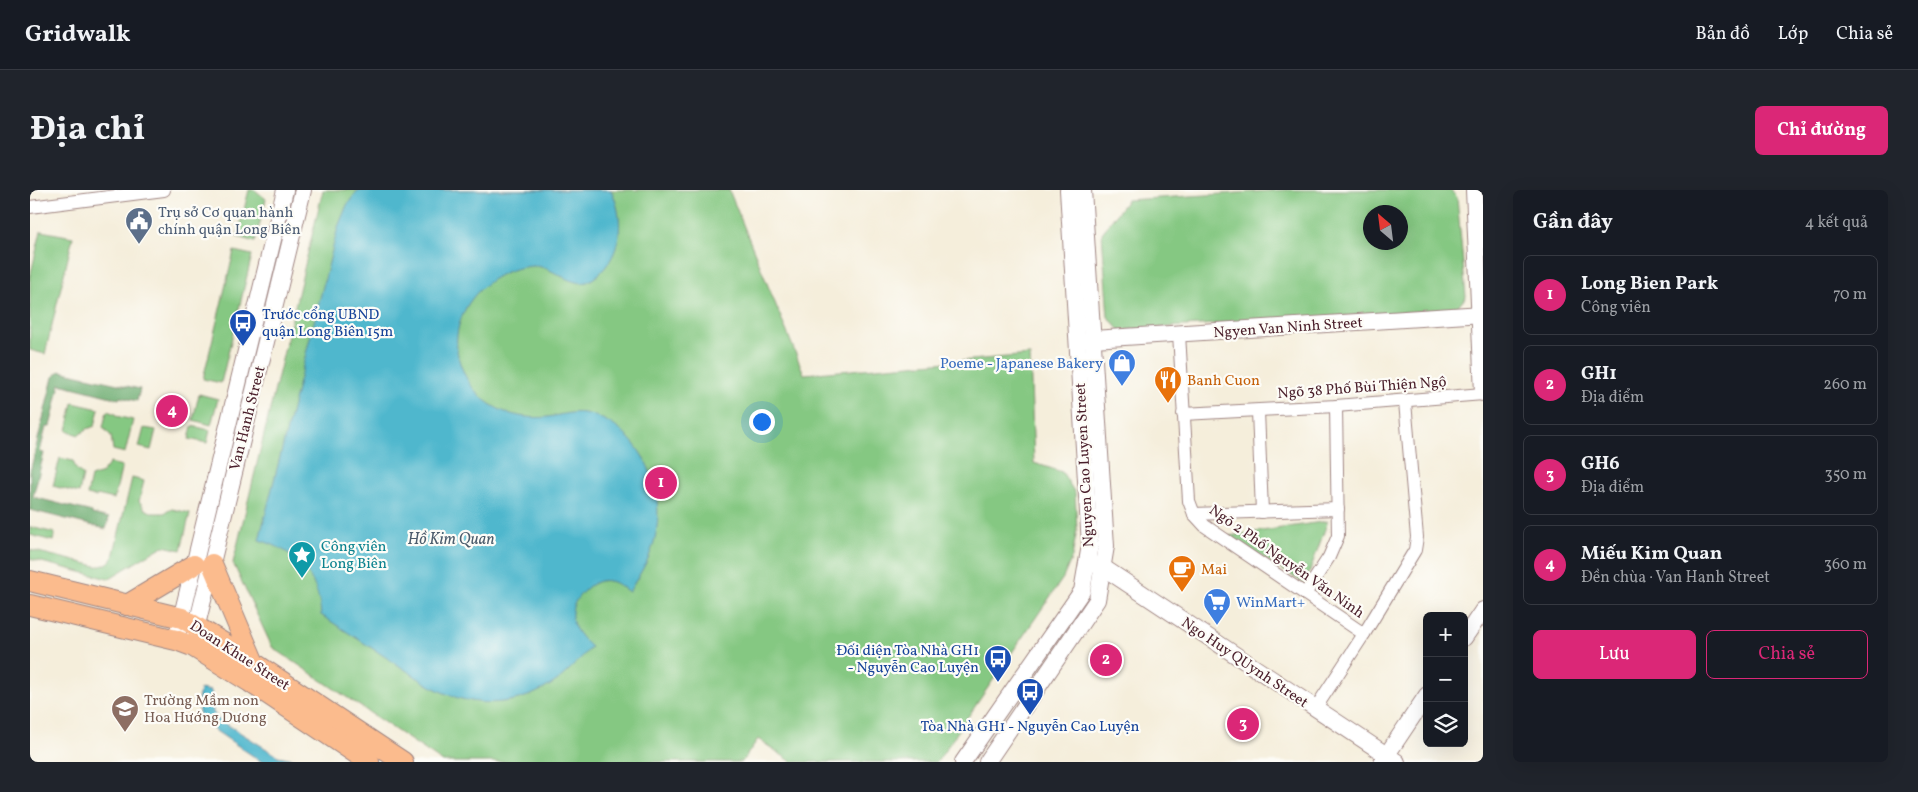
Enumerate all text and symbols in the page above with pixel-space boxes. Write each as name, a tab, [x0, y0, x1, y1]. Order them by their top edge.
text: Gridwalk	[25, 18, 131, 52]
text: Bản đồ	[1696, 22, 1750, 47]
text: Lớp	[1778, 22, 1808, 47]
text: Chia sẻ	[1836, 22, 1893, 47]
text: Địa chỉ	[30, 106, 145, 154]
button: Chỉ đường	[1755, 106, 1888, 155]
place label: Trụ sở Cơ quan hành chính quận Long Biên	[158, 203, 301, 241]
north arrow	[1363, 205, 1408, 250]
public building icon: Trụ sở Cơ quan hành chính quận Long Biên	[124, 206, 154, 245]
text: Gần đây	[1533, 208, 1613, 237]
text: 4 kết quả	[1805, 212, 1868, 234]
text: Long Bien Park	[1581, 271, 1718, 297]
text: 1	[1547, 284, 1553, 306]
text: 70 m	[1833, 284, 1867, 306]
text: Công viên	[1581, 297, 1651, 319]
place label: Trước cổng UBND quận Long Biên 15m	[262, 305, 393, 343]
bus stop icon: Trước cổng UBND quận Long Biên 15m	[228, 308, 258, 347]
street label: Ngyen Van Ninh Street	[1213, 313, 1363, 344]
shop icon: Poeme - Japanese Bakery	[1107, 348, 1137, 387]
place label: Poeme - Japanese Bakery	[940, 354, 1103, 375]
text: GH1	[1581, 361, 1617, 387]
street label: Van Hanh Street	[225, 364, 272, 473]
restaurant icon: Banh Cuon	[1153, 365, 1183, 404]
place label: Banh Cuon	[1187, 371, 1260, 392]
street label: Ngõ 38 Phố Bùi Thiện Ngộ	[1277, 372, 1447, 405]
text: 2	[1546, 374, 1554, 396]
text: 260 m	[1823, 374, 1867, 396]
street label: Nguyen Cao Luyen Street	[1071, 382, 1100, 548]
text: Địa điểm	[1581, 387, 1644, 409]
pin: 4	[156, 392, 188, 430]
your location	[749, 409, 775, 435]
text: GH6	[1581, 451, 1620, 477]
pin: 1	[645, 464, 677, 502]
text: 3	[1546, 464, 1554, 486]
text: 350 m	[1824, 464, 1867, 486]
text: Địa điểm	[1581, 477, 1644, 499]
street label: Ngõ 2 Phố Nguyễn Văn Ninh	[1204, 500, 1368, 624]
water label: Hồ Kim Quan	[407, 529, 495, 551]
place label: Công viên Long Biên	[321, 537, 387, 575]
place icon: Công viên Long Biên	[287, 540, 317, 579]
text: Miếu Kim Quan	[1581, 541, 1722, 567]
cafe icon: Mai	[1167, 554, 1197, 593]
text: 4	[1545, 554, 1555, 576]
text: 360 m	[1824, 554, 1867, 576]
place label: Mai	[1201, 560, 1227, 581]
text: Đền chùa · Van Hanh Street	[1581, 567, 1770, 589]
supermarket icon: WinMart+	[1202, 587, 1232, 626]
place label: WinMart+	[1236, 593, 1305, 614]
map controls	[1423, 612, 1468, 747]
button: +	[1423, 612, 1468, 657]
street label: Ngo Huy QUynh Street	[1176, 613, 1312, 714]
street label: Doan Khue Street	[185, 616, 293, 696]
button: Lưu	[1533, 630, 1696, 679]
button: Chia sẻ	[1706, 630, 1868, 679]
place label: Đối diện Tòa Nhà GH1 - Nguyễn Cao Luyện	[836, 641, 979, 679]
pin: 2	[1090, 641, 1122, 679]
bus stop icon: Đối diện Tòa Nhà GH1 - Nguyễn Cao Luyện	[983, 644, 1013, 683]
button: −	[1423, 657, 1468, 702]
bus stop icon: Tòa Nhà GH1 - Nguyễn Cao Luyện	[1015, 677, 1045, 716]
place label: Trường Mầm non Hoa Hướng Dương	[144, 691, 267, 729]
school or university icon: Trường Mầm non Hoa Hướng Dương	[110, 694, 140, 733]
button: layers	[1423, 702, 1468, 747]
pin: 3	[1227, 705, 1259, 743]
place label: Tòa Nhà GH1 - Nguyễn Cao Luyện	[920, 717, 1140, 738]

